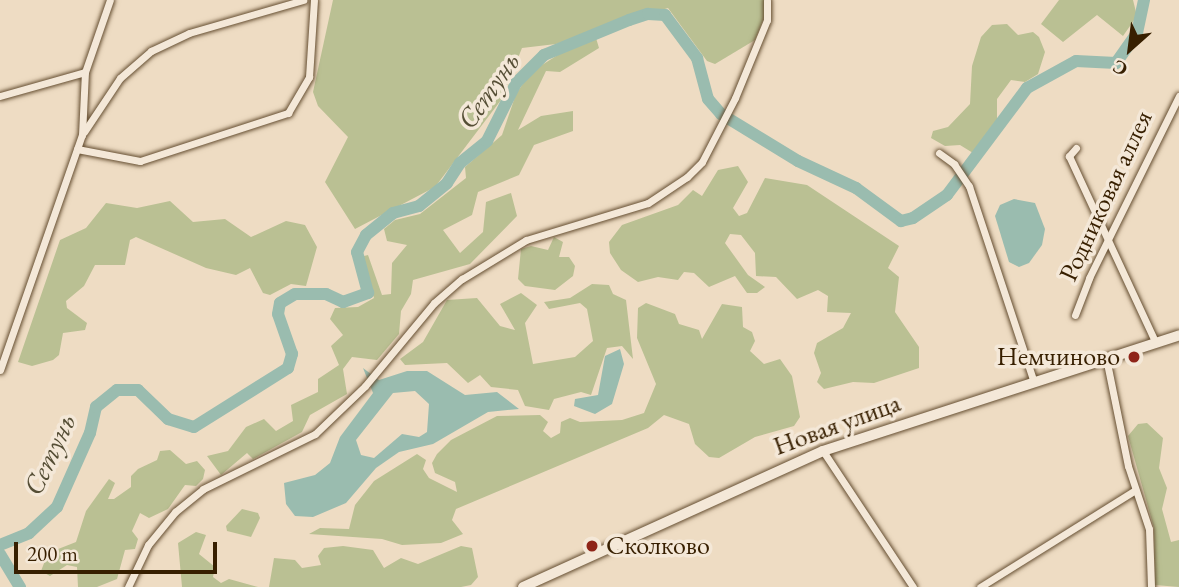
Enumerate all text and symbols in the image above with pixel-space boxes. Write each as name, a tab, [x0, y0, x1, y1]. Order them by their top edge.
north arrow	[1095, 14, 1165, 84]
water label: Сетунь	[450, 45, 526, 135]
text: С	[1108, 54, 1132, 82]
street label: Родниковая аллея	[1053, 106, 1159, 286]
place label: Немчиново	[997, 341, 1120, 373]
marker: Немчиново	[1126, 349, 1142, 365]
street label: Новая улица	[769, 388, 905, 462]
water label: Сетунь	[16, 408, 82, 500]
scale bar	[18, 528, 220, 572]
place label: Сколково	[606, 530, 710, 562]
marker: Сколково	[584, 538, 600, 554]
text: 200 m	[27, 540, 78, 567]

